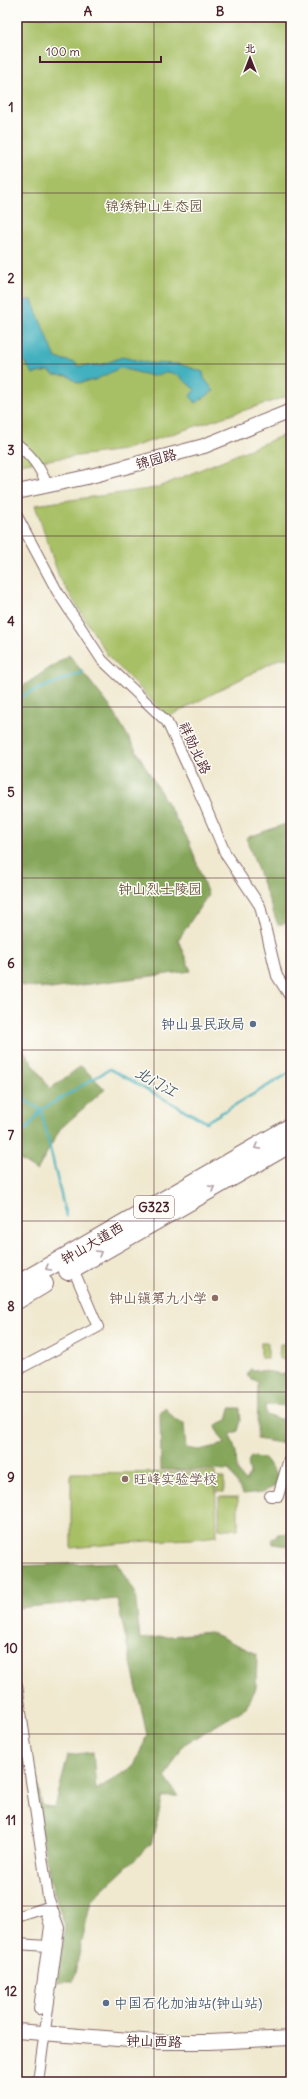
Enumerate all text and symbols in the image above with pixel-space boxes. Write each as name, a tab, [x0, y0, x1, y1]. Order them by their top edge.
text: A	[84, 3, 93, 20]
text: B	[216, 3, 225, 20]
scale bar	[40, 38, 161, 64]
north arrow	[230, 38, 270, 78]
text: 北	[245, 41, 256, 55]
text: 100 m	[46, 44, 80, 59]
text: 1	[8, 99, 14, 116]
park label: 锦绣钟山生态园	[105, 197, 203, 215]
text: 2	[7, 270, 15, 287]
text: 3	[7, 442, 15, 459]
street label: 锦园路	[133, 445, 179, 473]
text: 4	[7, 613, 15, 630]
street label: 祥勋北路	[175, 719, 215, 777]
text: 5	[7, 784, 15, 801]
park label: 钟山烈士陵园	[118, 880, 202, 898]
text: 6	[7, 955, 15, 972]
place label: 钟山县民政局	[161, 1015, 245, 1033]
marker: 钟山县民政局	[248, 1019, 258, 1029]
water label: 北门江	[132, 1062, 181, 1101]
text: 7	[8, 1127, 15, 1144]
one-way arrow	[254, 1142, 261, 1149]
one-way arrow	[208, 1186, 215, 1193]
road number: G323	[134, 1196, 174, 1218]
street label: 钟山大道西	[57, 1218, 127, 1268]
one-way arrow	[95, 1250, 103, 1257]
one-way arrow	[45, 1263, 52, 1270]
place label: 钟山镇第九小学	[109, 1289, 207, 1307]
marker: 钟山镇第九小学	[210, 1293, 220, 1303]
text: 8	[7, 1298, 15, 1315]
text: 9	[7, 1469, 15, 1486]
place label: 旺峰实验学校	[133, 1470, 217, 1488]
marker: 旺峰实验学校	[120, 1474, 130, 1484]
text: 10	[4, 1640, 18, 1657]
text: 11	[6, 1812, 16, 1829]
text: 12	[5, 1983, 17, 2000]
place label: 中国石化加油站(钟山站)	[114, 1994, 262, 2012]
marker: 中国石化加油站(钟山站)	[101, 1998, 111, 2008]
street label: 钟山西路	[126, 2031, 182, 2051]

